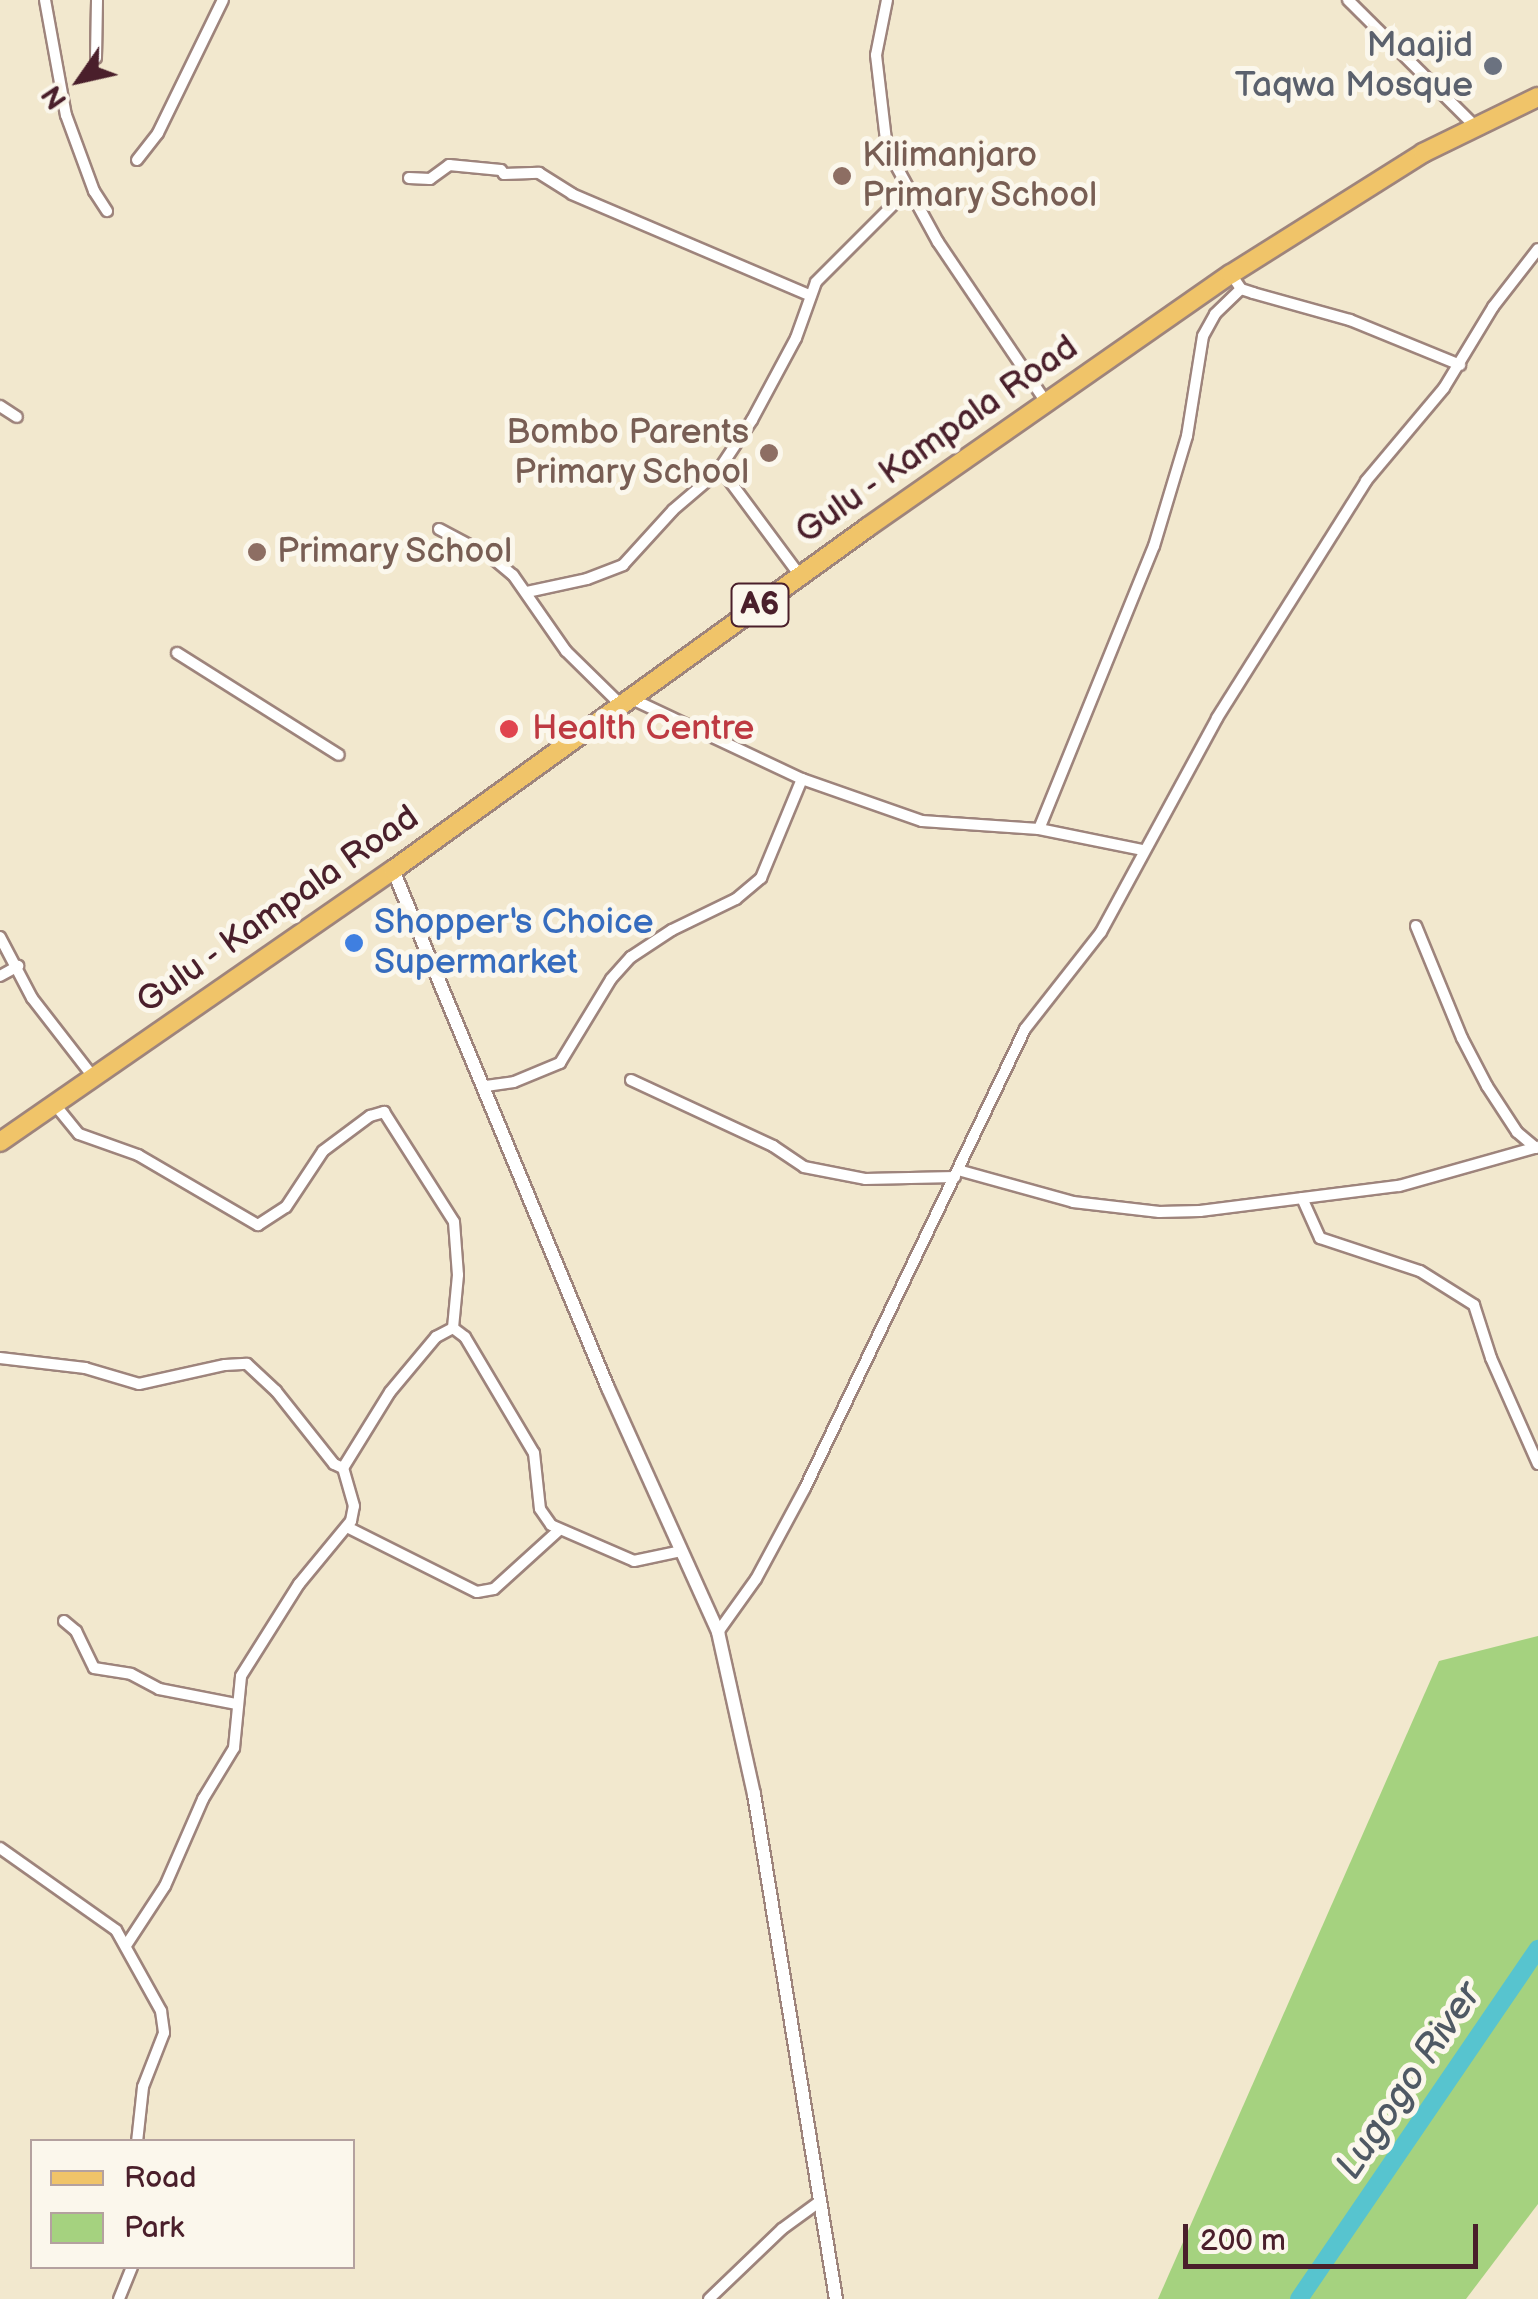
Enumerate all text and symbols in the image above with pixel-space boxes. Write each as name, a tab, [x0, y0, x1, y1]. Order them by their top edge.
place label: Maajid Taqwa Mosque	[1235, 25, 1473, 107]
north arrow	[30, 30, 130, 130]
marker: Maajid Taqwa Mosque	[1482, 55, 1504, 77]
text: N	[35, 79, 74, 115]
place label: Kilimanjaro Primary School	[862, 135, 1100, 217]
marker: Kilimanjaro Primary School	[831, 165, 853, 187]
street label: Gulu - Kampala Road	[787, 326, 1087, 554]
place label: Bombo Parents Primary School	[506, 412, 749, 494]
marker: Bombo Parents Primary School	[758, 442, 780, 464]
place label: Primary School	[277, 531, 515, 573]
marker: Primary School	[246, 541, 268, 563]
road number: A6	[730, 578, 790, 632]
place label: Health Centre	[532, 708, 754, 750]
marker: Health Centre	[496, 716, 522, 742]
street label: Gulu - Kampala Road	[128, 796, 428, 1024]
place label: Shopper's Choice Supermarket	[374, 902, 653, 984]
marker: Shopper's Choice Supermarket	[343, 932, 365, 954]
water label: Lugogo River	[1327, 1974, 1491, 2188]
legend	[30, 2139, 355, 2269]
text: Road	[124, 2160, 197, 2196]
scale bar	[1188, 2204, 1483, 2266]
text: Park	[124, 2210, 184, 2246]
text: 200 m	[1200, 2223, 1286, 2259]

